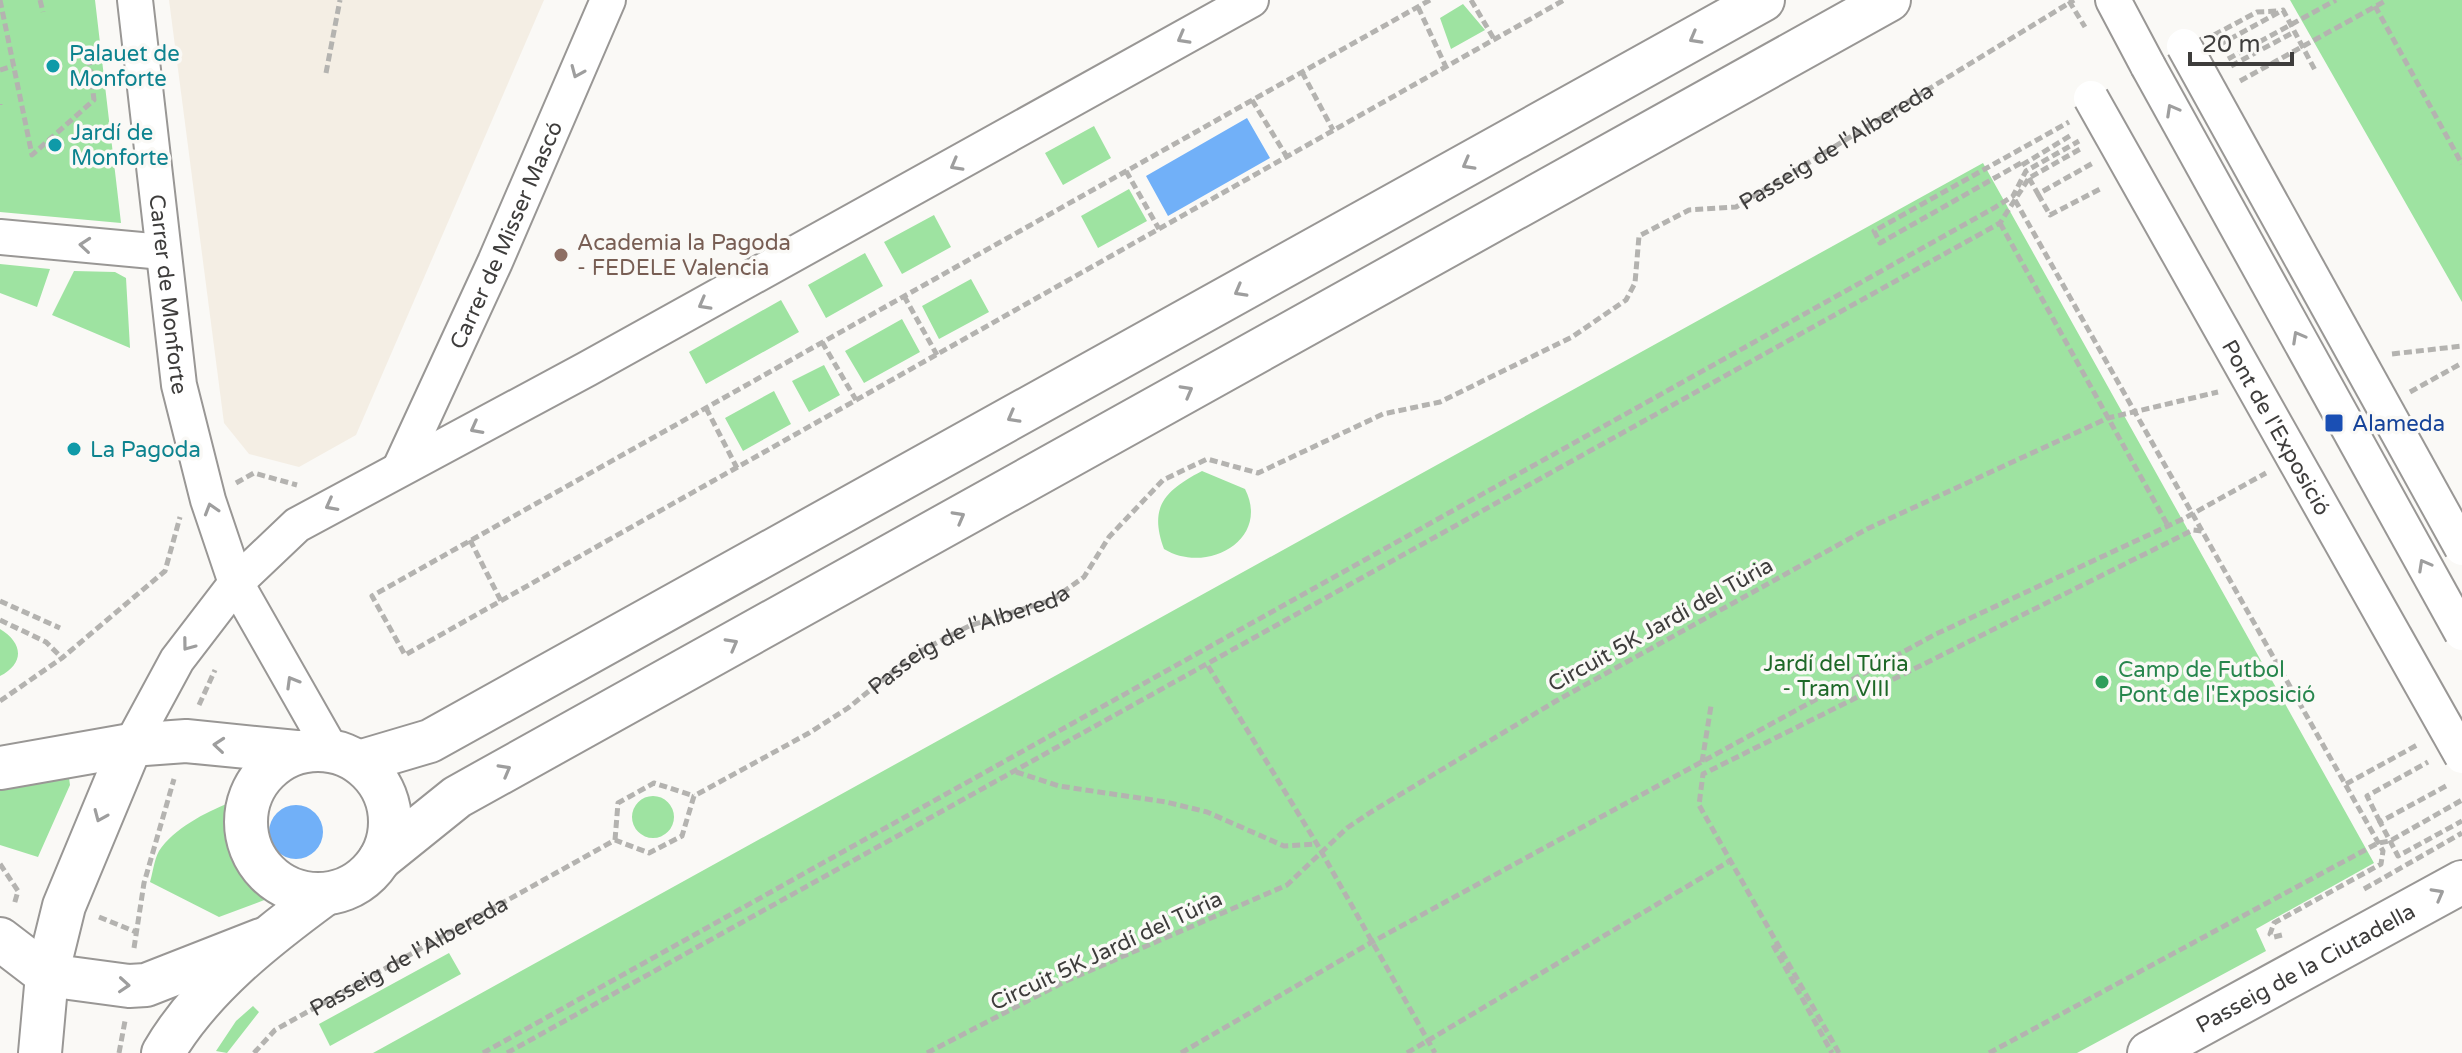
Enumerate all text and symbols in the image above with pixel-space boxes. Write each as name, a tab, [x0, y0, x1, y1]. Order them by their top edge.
scale bar	[2190, 16, 2292, 66]
one-way arrow	[1177, 28, 1192, 44]
one-way arrow	[1689, 28, 1704, 44]
text: 20 m	[2202, 30, 2260, 59]
place label: Palauet de Monforte	[69, 41, 180, 92]
marker: Palauet de Monforte	[44, 57, 62, 75]
one-way arrow	[571, 64, 587, 78]
street label: Passeig de l'Albereda	[1735, 77, 1938, 216]
one-way arrow	[2167, 104, 2182, 118]
street label: Carrer de Misser Mascó	[445, 117, 568, 353]
place label: Jardí de Monforte	[71, 120, 169, 171]
marker: Jardí de Monforte	[46, 136, 64, 154]
one-way arrow	[1462, 154, 1476, 170]
one-way arrow	[950, 155, 964, 170]
street label: Carrer de Monforte	[143, 193, 193, 397]
place label: Academia la Pagoda - FEDELE Valencia	[577, 230, 791, 281]
one-way arrow	[78, 237, 91, 254]
marker: Academia la Pagoda - FEDELE Valencia	[552, 246, 570, 264]
one-way arrow	[1234, 281, 1249, 296]
one-way arrow	[698, 294, 713, 310]
one-way arrow	[2292, 332, 2308, 346]
street label: Pont de l'Exposició	[2216, 335, 2336, 520]
one-way arrow	[1178, 385, 1193, 400]
one-way arrow	[1007, 407, 1022, 423]
place label: Alameda	[2352, 411, 2445, 437]
marker: Alameda	[2323, 412, 2345, 434]
one-way arrow	[469, 419, 484, 434]
place label: La Pagoda	[90, 437, 201, 463]
marker: La Pagoda	[65, 440, 83, 458]
one-way arrow	[325, 496, 340, 511]
one-way arrow	[204, 503, 220, 516]
one-way arrow	[951, 511, 965, 527]
street label: Circuit 5K Jardí del Túria	[1544, 552, 1777, 698]
one-way arrow	[2418, 559, 2434, 574]
street label: Passeig de l'Albereda	[863, 580, 1075, 701]
one-way arrow	[184, 636, 198, 651]
one-way arrow	[724, 638, 738, 653]
park label: Jardí del Túria - Tram VIII	[1763, 651, 1909, 702]
place label: Camp de Futbol Pont de l'Exposició	[2118, 657, 2315, 708]
marker: Camp de Futbol Pont de l'Exposició	[2093, 673, 2111, 691]
one-way arrow	[286, 677, 302, 691]
one-way arrow	[212, 736, 225, 753]
one-way arrow	[496, 764, 511, 780]
one-way arrow	[93, 808, 109, 823]
street label: Circuit 5K Jardí del Túria	[986, 886, 1227, 1016]
one-way arrow	[2430, 889, 2445, 904]
street label: Passeig de l'Albereda	[305, 891, 512, 1022]
street label: Passeig de la Ciutadella	[2192, 898, 2420, 1039]
one-way arrow	[118, 976, 131, 993]

